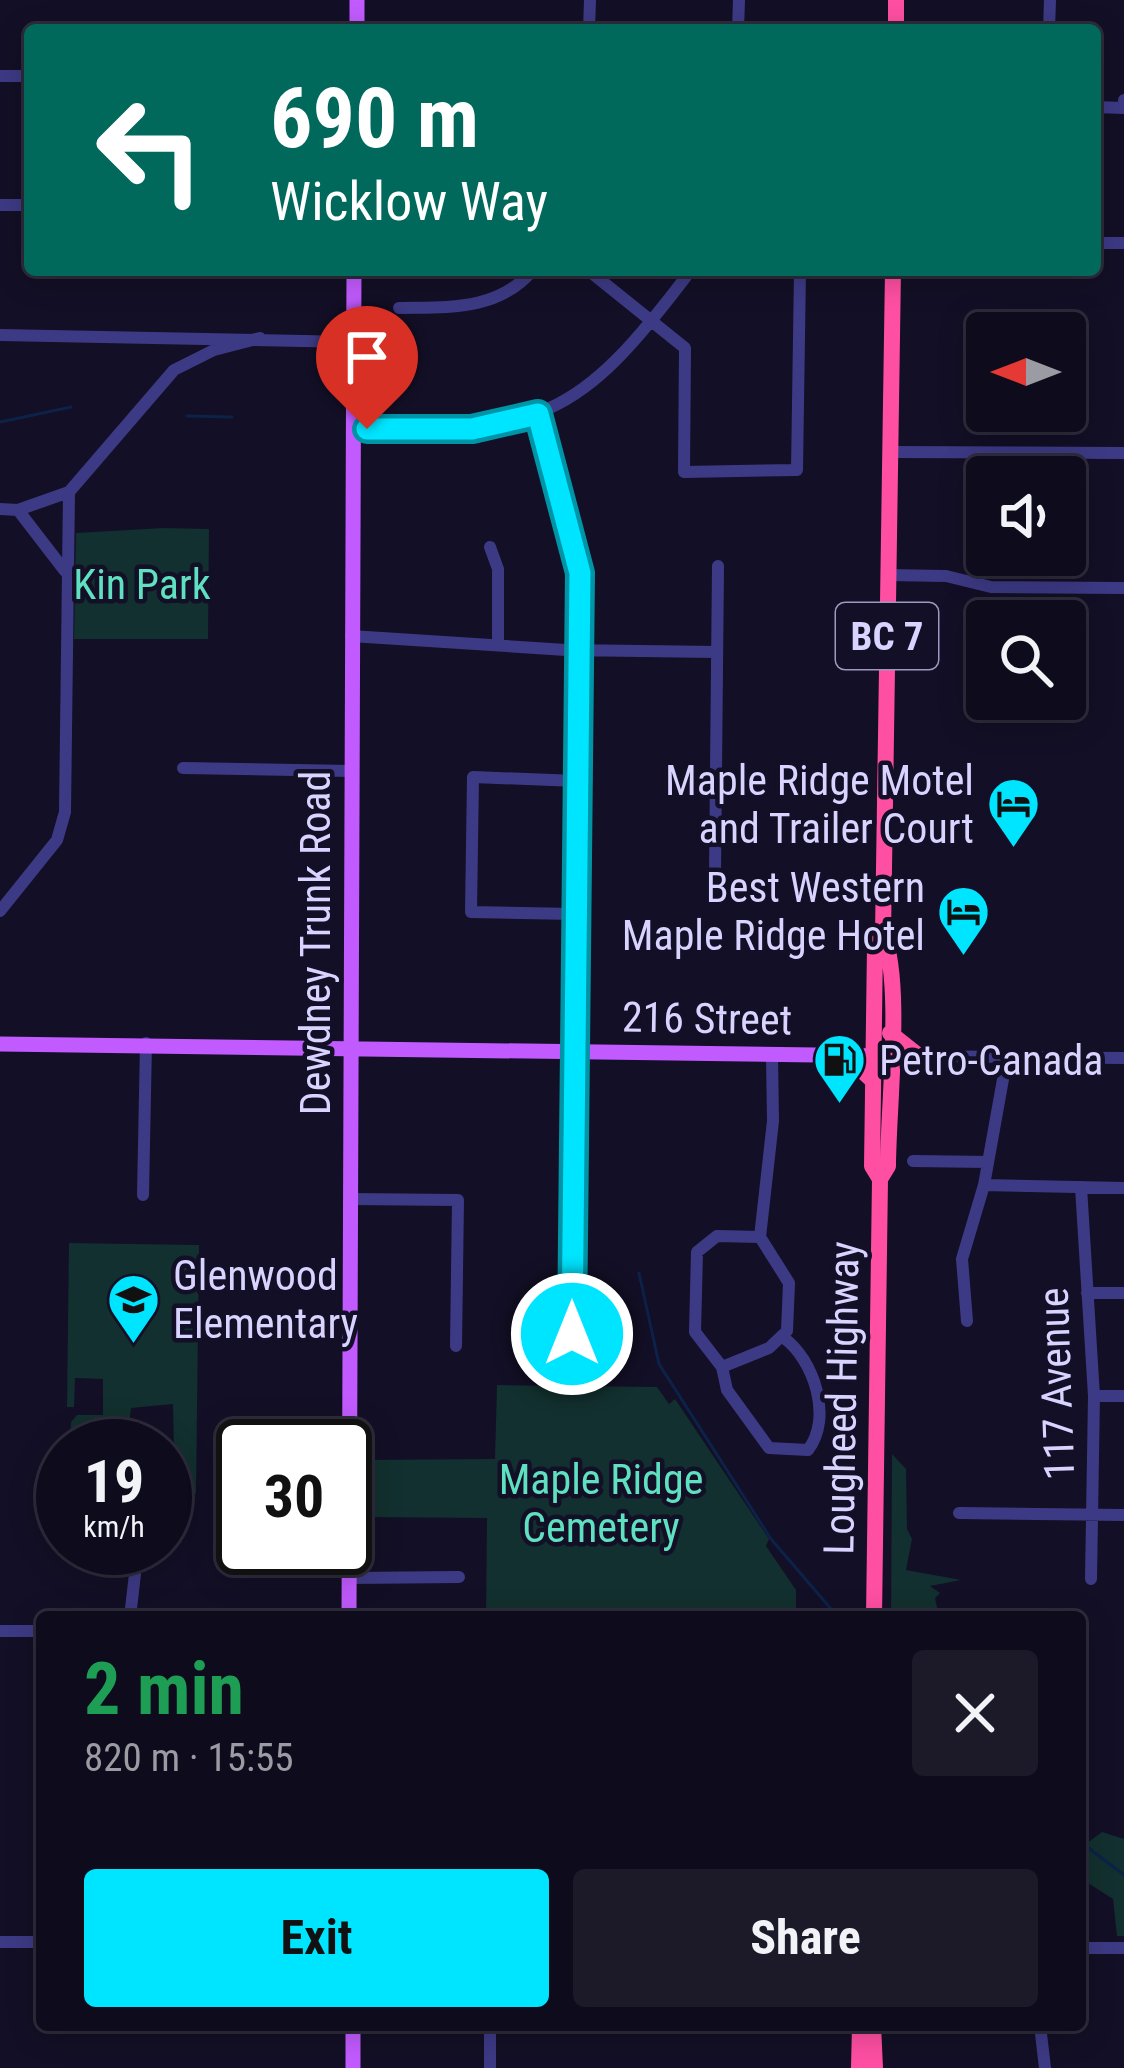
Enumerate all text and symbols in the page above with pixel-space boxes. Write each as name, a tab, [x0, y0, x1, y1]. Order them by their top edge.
text: 690 m	[270, 69, 479, 168]
icon: left	[72, 72, 228, 228]
text: Wicklow Way	[270, 170, 548, 233]
pin	[316, 306, 418, 429]
north arrow	[966, 312, 1086, 432]
map controls	[966, 312, 1086, 720]
icon: arrive	[334, 324, 400, 390]
button: sound	[966, 456, 1086, 576]
park label: Kin Park	[73, 560, 211, 609]
button: search	[966, 600, 1086, 720]
road number: BC 7	[836, 603, 938, 669]
place label: Maple Ridge Motel and Trailer Court	[665, 756, 974, 853]
street label: Dewdney Trunk Road	[291, 771, 340, 1115]
hotel icon: Maple Ridge Motel and Trailer Court	[985, 776, 1041, 850]
place label: Best Western Maple Ridge Hotel	[622, 863, 925, 960]
hotel icon: Best Western Maple Ridge Hotel	[936, 883, 992, 957]
street label: 216 Street	[621, 993, 793, 1044]
fuel station icon: Petro-Canada	[812, 1032, 868, 1106]
place label: Petro-Canada	[879, 1036, 1103, 1085]
street label: Lougheed Highway	[814, 1241, 869, 1555]
place label: Glenwood Elementary	[173, 1251, 358, 1348]
school or university icon: Glenwood Elementary	[106, 1271, 162, 1345]
position arrow	[509, 1271, 635, 1397]
street label: 117 Avenue	[1029, 1287, 1084, 1481]
speed limit sign: 30	[216, 1419, 372, 1575]
text: 19	[84, 1446, 144, 1517]
park label: Maple Ridge Cemetery	[499, 1455, 703, 1552]
text: km/h	[83, 1509, 145, 1544]
text: 2 min	[84, 1647, 244, 1732]
button: close	[912, 1650, 1038, 1776]
text: 820 m · 15:55	[84, 1735, 294, 1781]
button: Exit	[84, 1869, 549, 2007]
button: Share	[573, 1869, 1038, 2007]

